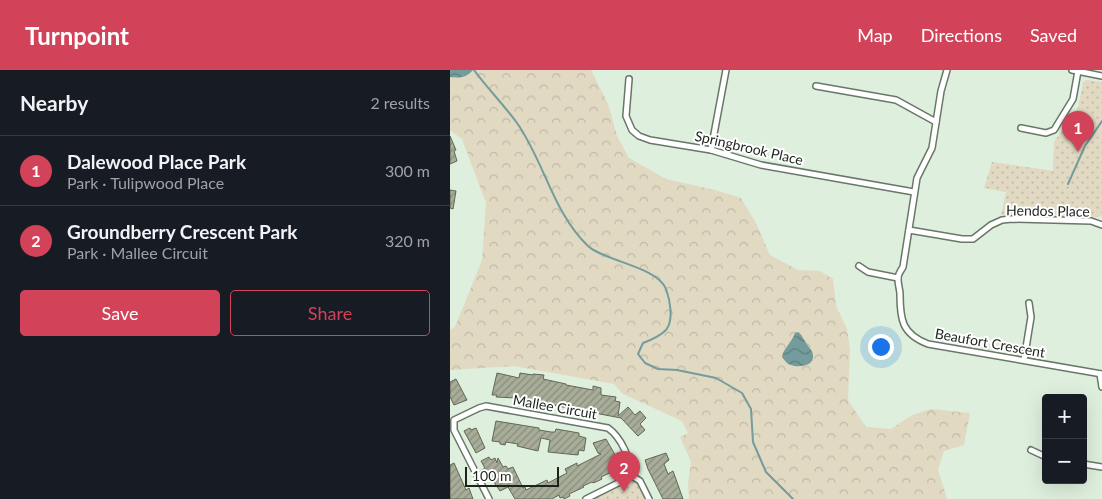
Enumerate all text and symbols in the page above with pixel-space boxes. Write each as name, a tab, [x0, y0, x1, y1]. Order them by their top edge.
text: Turnpoint	[25, 21, 129, 50]
text: Map	[857, 24, 893, 46]
text: Directions	[921, 24, 1002, 46]
text: Saved	[1030, 24, 1077, 46]
text: Nearby	[20, 90, 88, 115]
text: 2 results	[370, 93, 430, 112]
pin: 1	[1062, 111, 1094, 152]
street label: Springbrook Place	[693, 127, 805, 168]
text: Dalewood Place Park	[67, 150, 246, 173]
text: 1	[31, 161, 41, 180]
text: 300 m	[385, 161, 430, 180]
text: Park · Tulipwood Place	[67, 173, 224, 192]
street label: Hendos Place	[1006, 201, 1090, 220]
text: Groundberry Crescent Park	[67, 220, 297, 243]
text: 2	[31, 231, 41, 250]
text: 320 m	[385, 231, 430, 250]
text: Park · Mallee Circuit	[67, 243, 208, 262]
button: Save	[20, 290, 220, 336]
button: Share	[230, 290, 430, 336]
street label: Beaufort Crescent	[934, 324, 1047, 361]
your location	[868, 334, 894, 360]
street label: Mallee Circuit	[512, 391, 598, 422]
map controls	[1042, 394, 1087, 484]
button: +	[1042, 394, 1087, 439]
button: −	[1042, 439, 1087, 484]
pin: 2	[608, 451, 640, 492]
scale bar	[465, 464, 559, 487]
text: 100 m	[472, 467, 511, 484]

